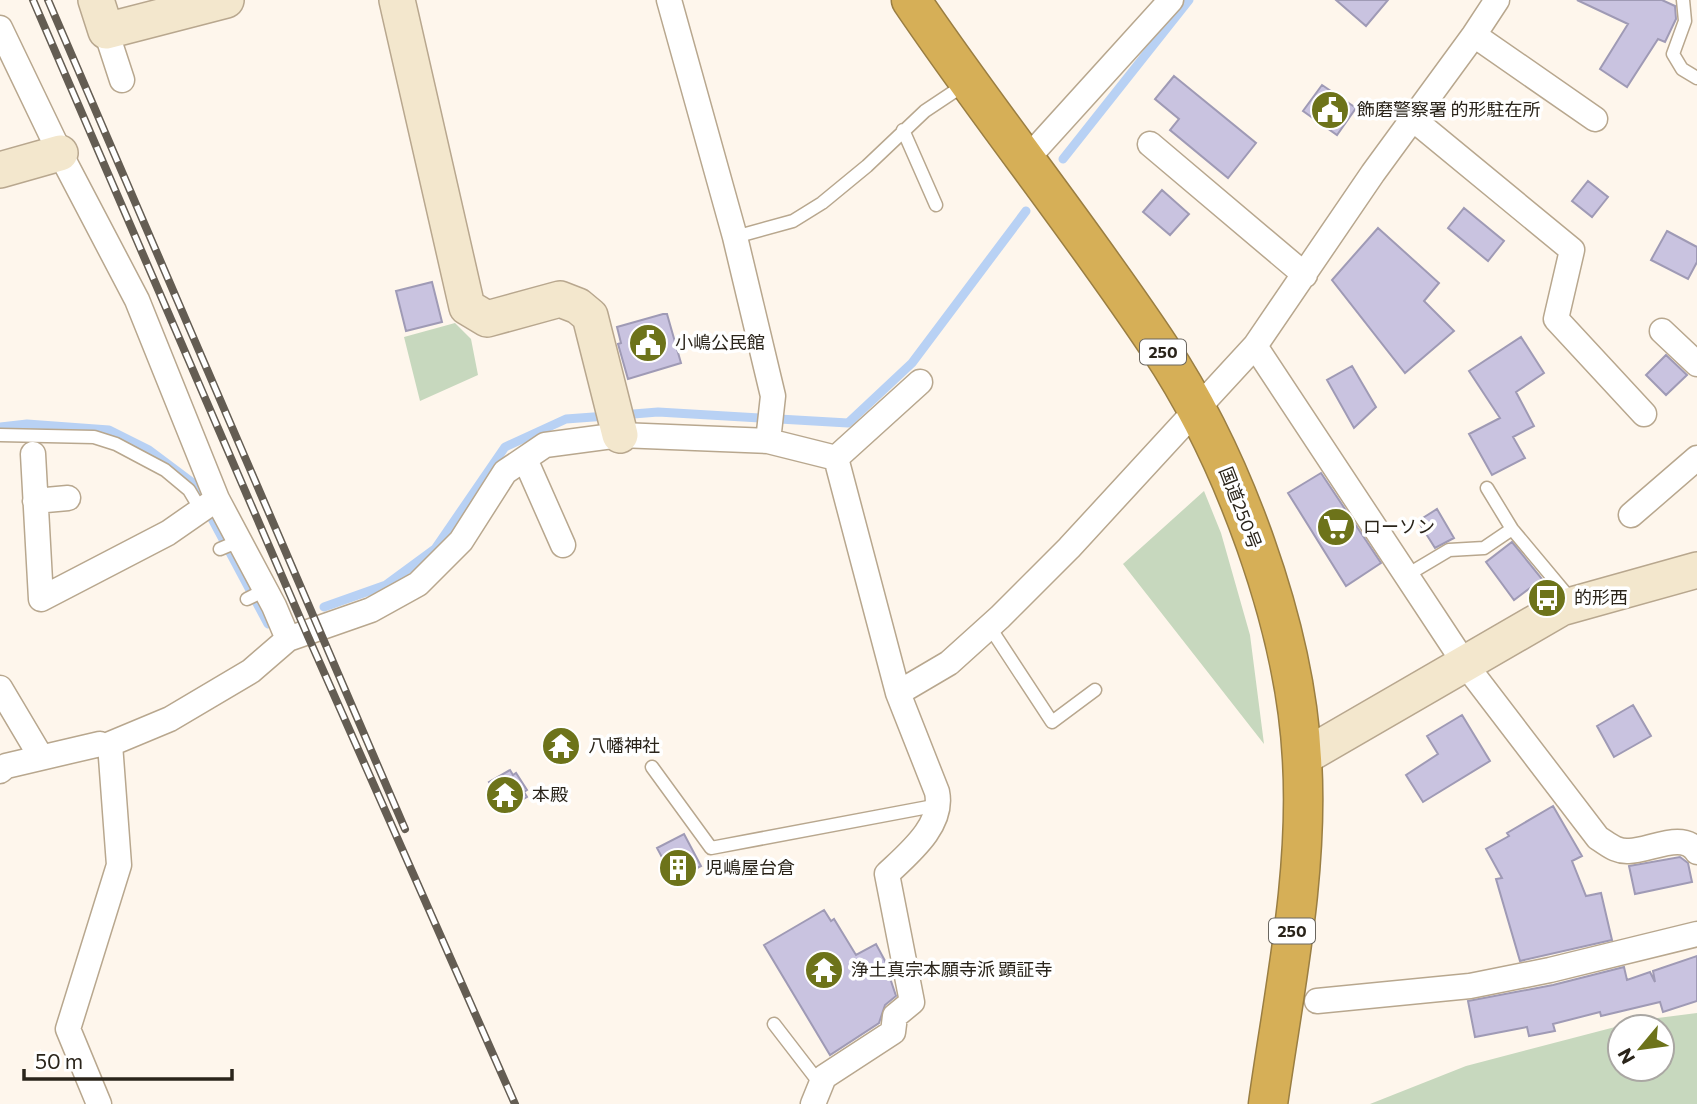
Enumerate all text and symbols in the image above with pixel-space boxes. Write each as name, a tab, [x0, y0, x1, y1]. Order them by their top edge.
public building icon: 飾磨警察署 的形駐在所	[1309, 89, 1351, 131]
place label: 飾磨警察署 的形駐在所	[1357, 98, 1540, 120]
public building icon: 小嶋公民館	[627, 322, 669, 364]
place label: 小嶋公民館	[675, 331, 765, 353]
road number: 250	[1140, 340, 1186, 364]
street label: 国道250号	[1215, 464, 1267, 552]
supermarket icon: ローソン	[1315, 506, 1357, 548]
place label: ローソン	[1363, 515, 1435, 537]
bus stop icon: 的形西	[1526, 577, 1568, 619]
place label: 的形西	[1574, 586, 1628, 608]
temple icon: 八幡神社	[540, 725, 582, 767]
place label: 八幡神社	[588, 734, 660, 756]
temple icon: 本殿	[484, 774, 526, 816]
place label: 本殿	[532, 783, 568, 805]
building icon: 児嶋屋台倉	[657, 847, 699, 889]
place label: 児嶋屋台倉	[705, 856, 795, 878]
road number: 250	[1269, 918, 1315, 944]
temple icon: 浄土真宗本願寺派 顕証寺	[803, 949, 845, 991]
place label: 浄土真宗本願寺派 顕証寺	[851, 958, 1052, 980]
north arrow	[1606, 1013, 1676, 1083]
scale bar	[24, 1038, 233, 1082]
text: N	[1612, 1045, 1639, 1068]
text: 50 m	[35, 1048, 83, 1073]

